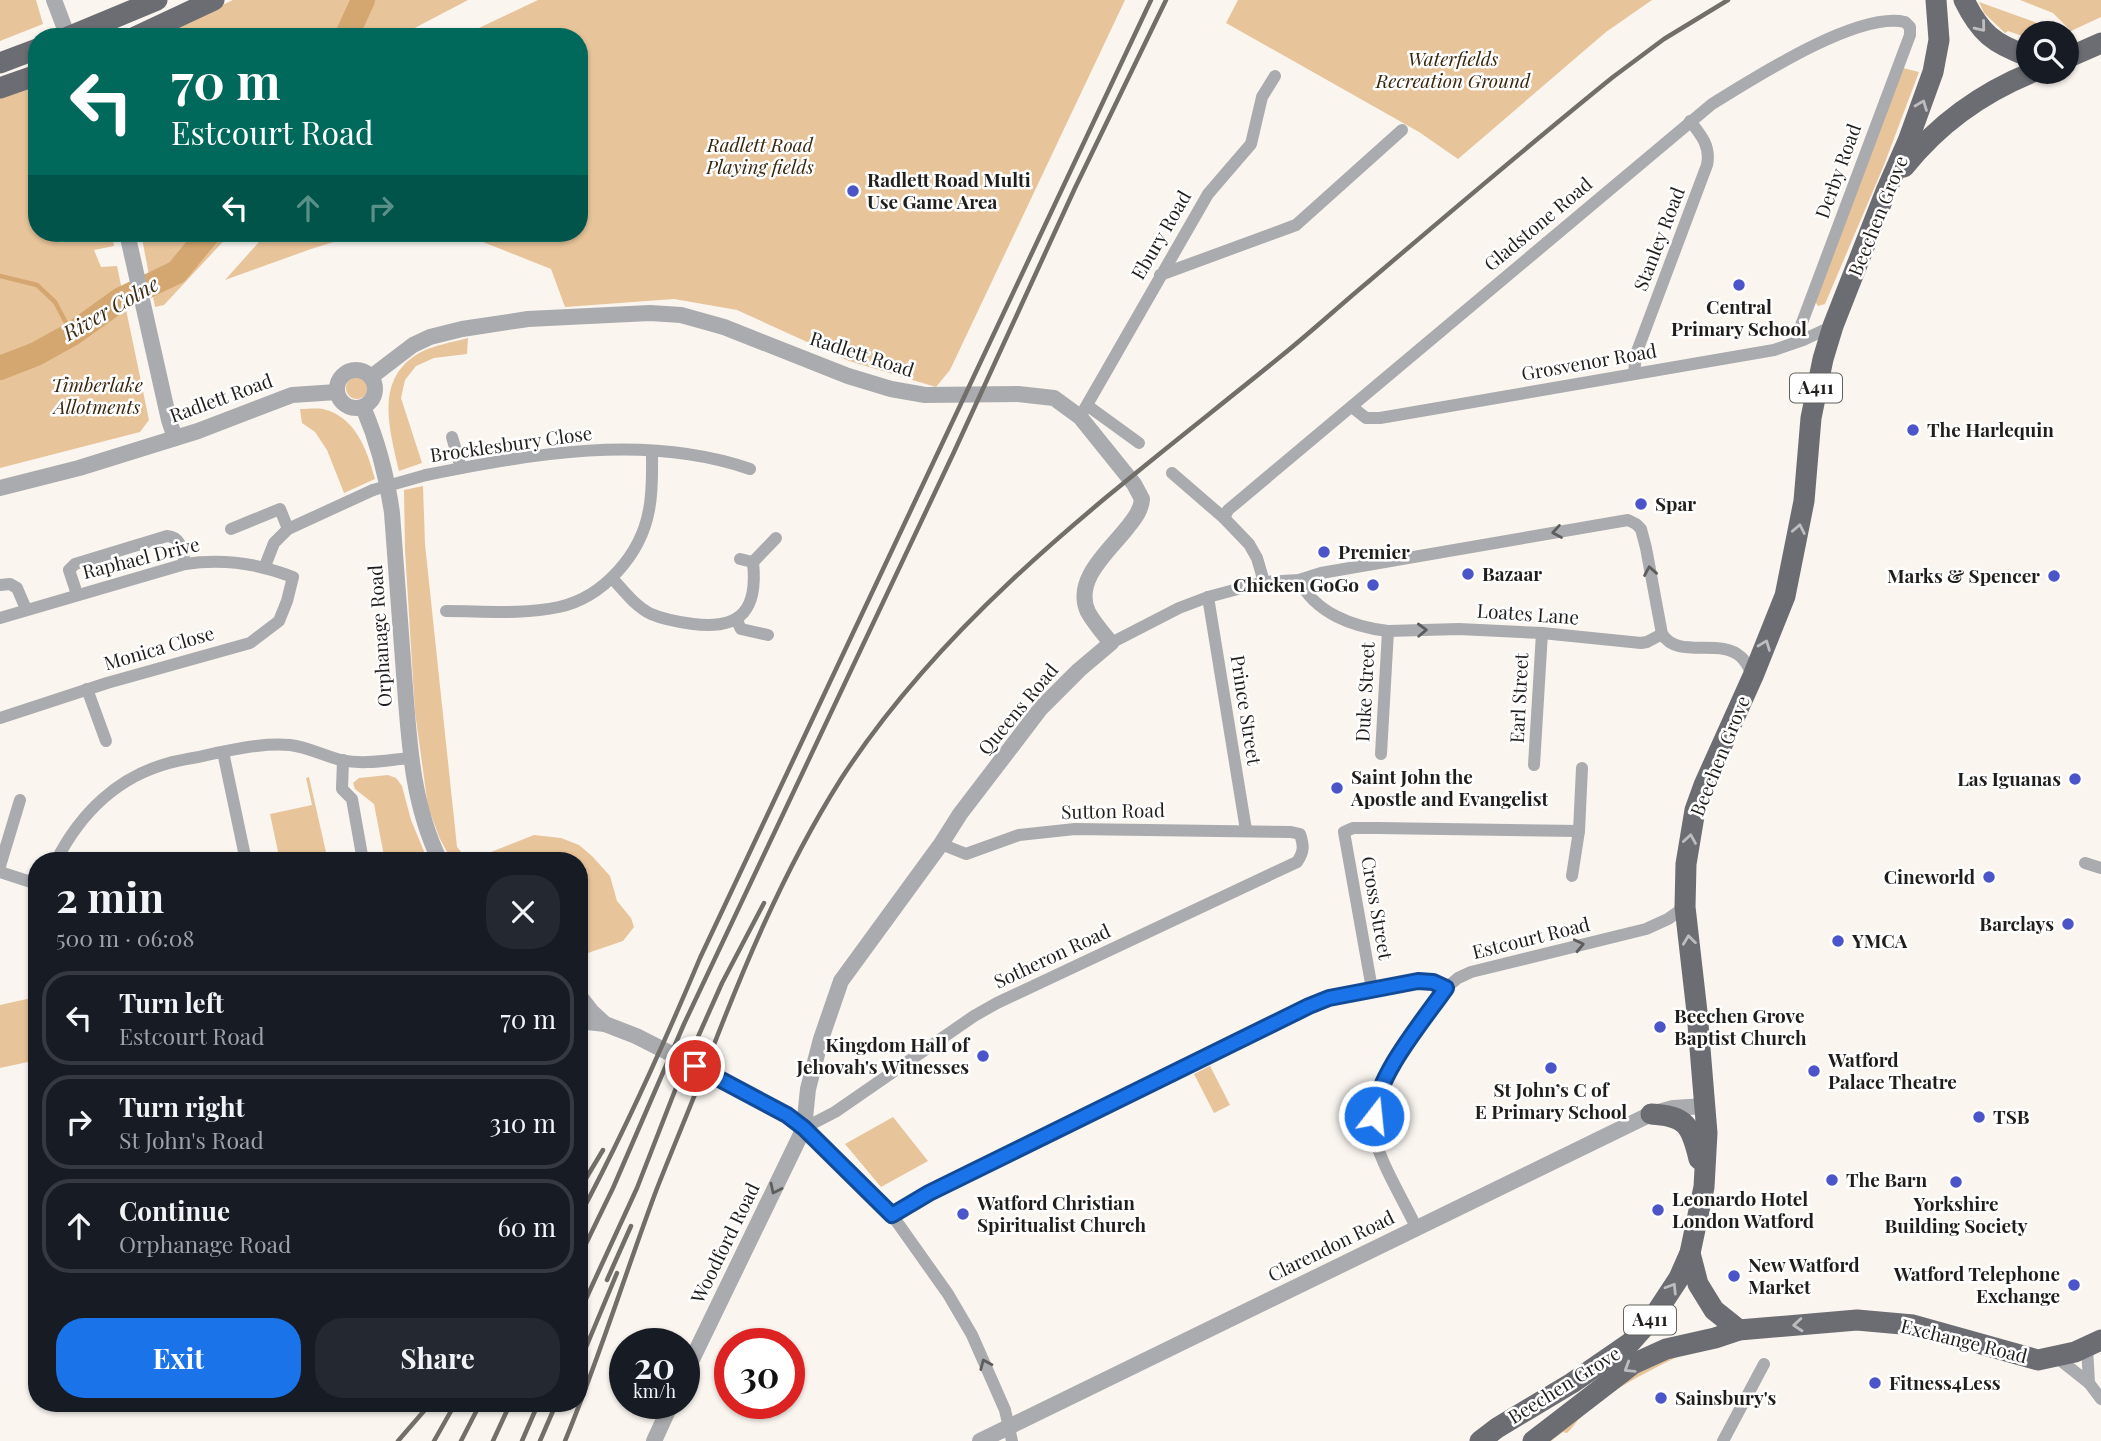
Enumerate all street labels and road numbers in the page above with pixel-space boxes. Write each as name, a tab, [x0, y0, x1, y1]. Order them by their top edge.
street label: Derby Road	[1808, 120, 1866, 222]
street label: Beechen Grove	[1841, 152, 1913, 280]
street label: Gladstone Road	[1478, 170, 1597, 276]
street label: Stanley Road	[1626, 183, 1690, 294]
street label: Ebury Road	[1124, 185, 1196, 284]
street label: Radlett Road	[807, 324, 918, 382]
street label: Grosvenor Road	[1519, 336, 1658, 386]
street label: Radlett Road	[165, 366, 276, 428]
road number: A411	[1790, 374, 1842, 402]
street label: Brocklesbury Close	[428, 419, 594, 467]
street label: Raphael Drive	[80, 530, 202, 584]
street label: Orphanage Road	[361, 564, 397, 708]
street label: Loates Lane	[1476, 596, 1580, 630]
street label: Monica Close	[101, 619, 217, 675]
street label: Duke Street	[1348, 641, 1380, 743]
street label: Earl Street	[1503, 652, 1533, 744]
street label: Prince Street	[1225, 653, 1269, 767]
street label: Queens Road	[971, 657, 1063, 760]
street label: Beechen Grove	[1683, 692, 1755, 820]
street label: Sutton Road	[1061, 796, 1165, 824]
street label: Cross Street	[1356, 854, 1400, 962]
street label: Estcourt Road	[1469, 910, 1592, 964]
street label: Sotheron Road	[989, 917, 1114, 993]
street label: Woodford Road	[683, 1178, 765, 1308]
street label: Clarendon Road	[1263, 1203, 1398, 1287]
road number: A411	[1624, 1306, 1676, 1335]
street label: Exchange Road	[1898, 1312, 2030, 1368]
street label: Beechen Grove	[1502, 1339, 1624, 1429]

